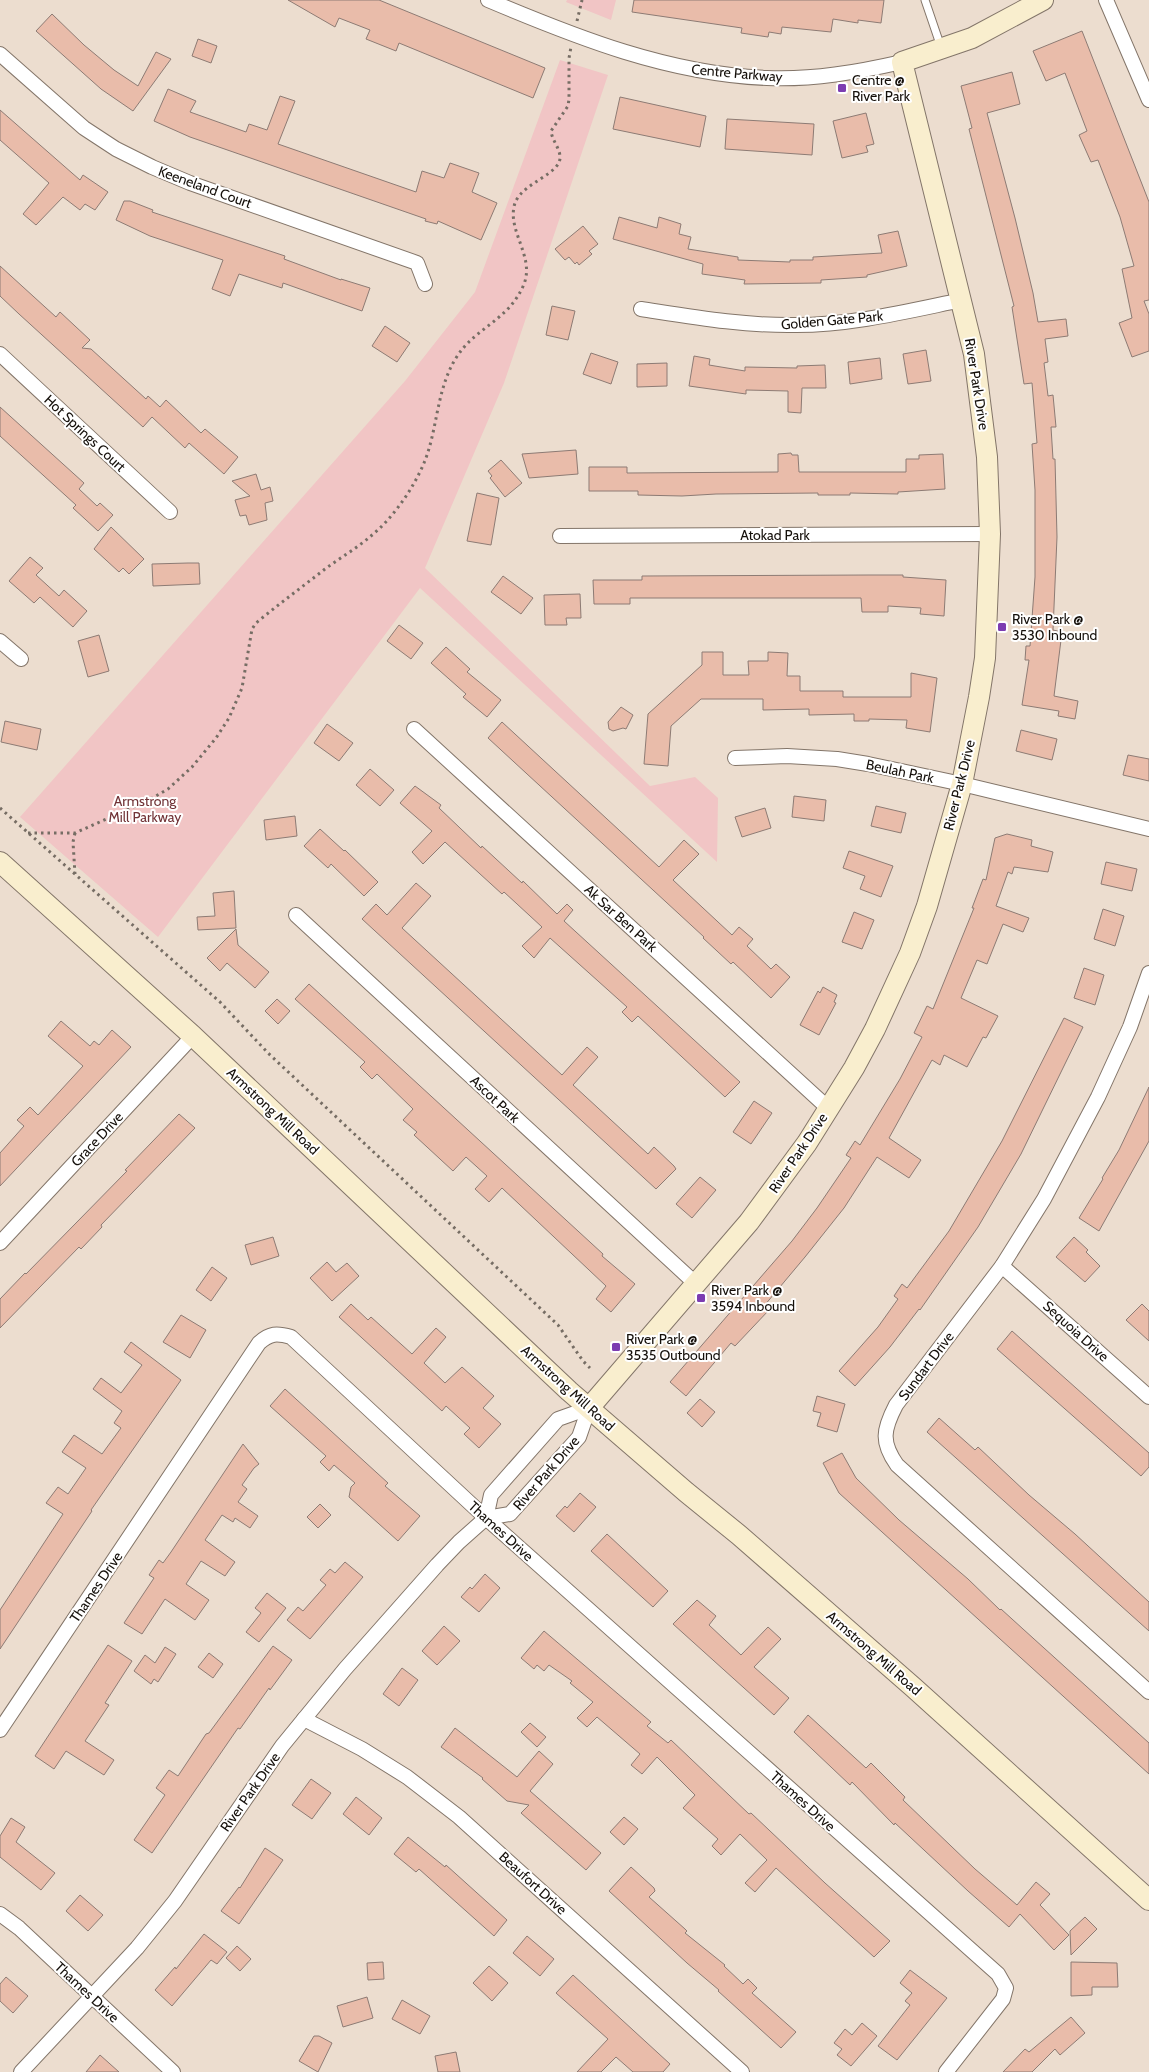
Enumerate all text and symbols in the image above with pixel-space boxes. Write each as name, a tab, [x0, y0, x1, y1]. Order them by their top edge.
street label: Centre Parkway	[691, 60, 783, 86]
place label: Centre @ River Park	[852, 71, 911, 105]
marker: Centre @ River Park	[836, 82, 848, 94]
street label: Keeneland Court	[156, 162, 254, 212]
street label: Golden Gate Park	[780, 307, 885, 333]
street label: River Park Drive	[961, 337, 993, 431]
street label: Hot Springs Court	[41, 391, 130, 476]
street label: Atokad Park	[740, 526, 811, 544]
place label: River Park @ 3530 Inbound	[1012, 610, 1097, 644]
marker: River Park @ 3530 Inbound	[996, 621, 1008, 633]
street label: River Park Drive	[939, 738, 979, 832]
street label: Beulah Park	[864, 755, 936, 787]
park label: Armstrong Mill Parkway	[109, 792, 181, 826]
street label: Ak Sar Ben Park	[581, 880, 662, 956]
street label: Armstrong Mill Road	[223, 1063, 323, 1159]
street label: Ascot Park	[466, 1071, 524, 1127]
street label: Grace Drive	[67, 1108, 127, 1170]
street label: River Park Drive	[765, 1110, 831, 1196]
place label: River Park @ 3594 Inbound	[711, 1281, 795, 1315]
marker: River Park @ 3594 Inbound	[695, 1292, 707, 1304]
street label: Sequoia Drive	[1039, 1297, 1113, 1365]
street label: Sundart Drive	[894, 1328, 958, 1404]
place label: River Park @ 3535 Outbound	[626, 1330, 721, 1364]
street label: Armstrong Mill Road	[517, 1341, 619, 1435]
marker: River Park @ 3535 Outbound	[610, 1341, 622, 1353]
street label: River Park Drive	[509, 1432, 583, 1514]
street label: Thames Drive	[465, 1497, 537, 1565]
street label: Thames Drive	[66, 1548, 126, 1626]
street label: Armstrong Mill Road	[823, 1607, 925, 1699]
street label: River Park Drive	[216, 1749, 284, 1835]
street label: Thames Drive	[767, 1767, 839, 1835]
street label: Beaufort Drive	[495, 1848, 571, 1918]
street label: Thames Drive	[51, 1958, 123, 2026]

